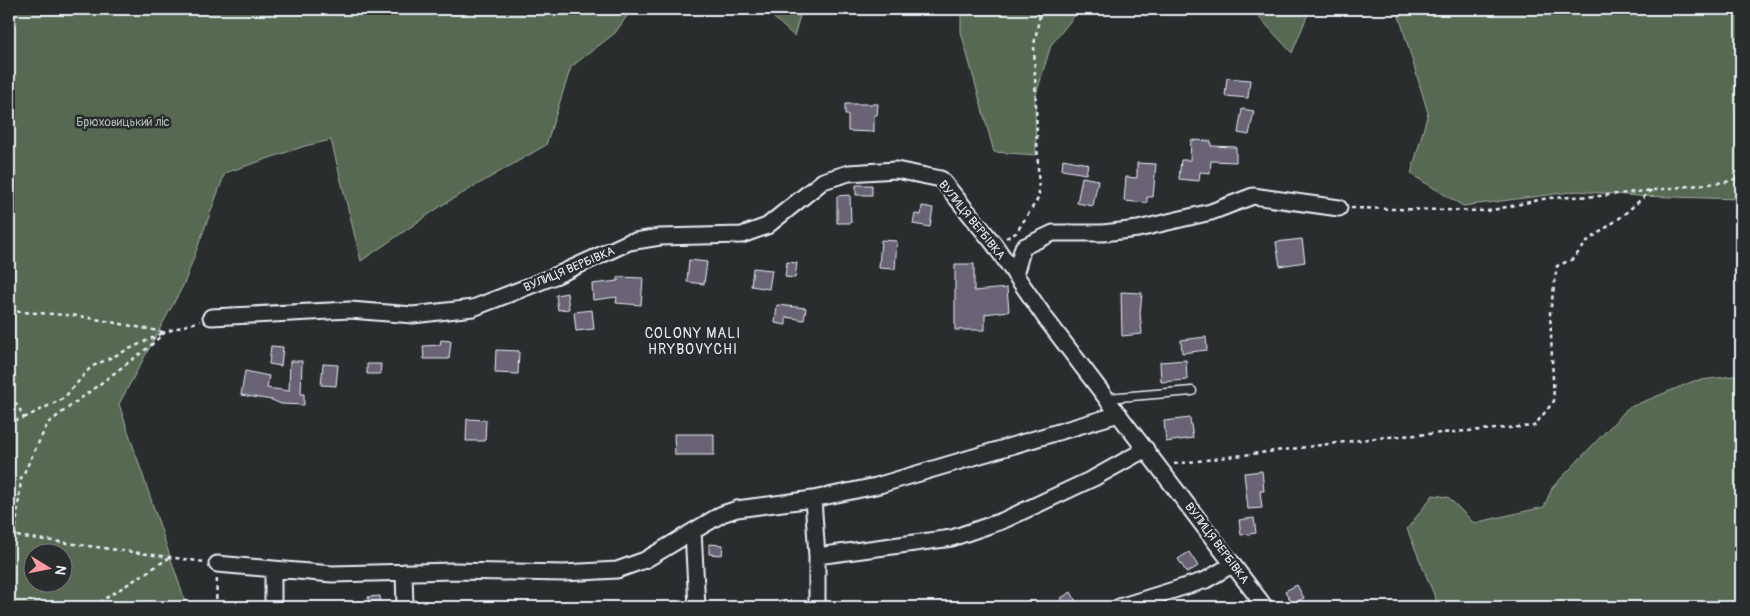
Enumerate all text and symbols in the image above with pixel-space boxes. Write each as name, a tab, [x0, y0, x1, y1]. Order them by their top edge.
park label: Брюховицький ліс	[76, 115, 170, 130]
street label: ВУЛИЦЯ ВЕРБІВКА	[935, 178, 1008, 263]
street label: ВУЛИЦЯ ВЕРБІВКА	[521, 243, 617, 295]
district label: COLONY MALI HRYBOVYCHI	[645, 325, 741, 358]
street label: ВУЛИЦЯ ВЕРБІВКА	[1181, 500, 1252, 587]
north arrow	[22, 544, 72, 594]
text: N	[51, 564, 70, 576]

